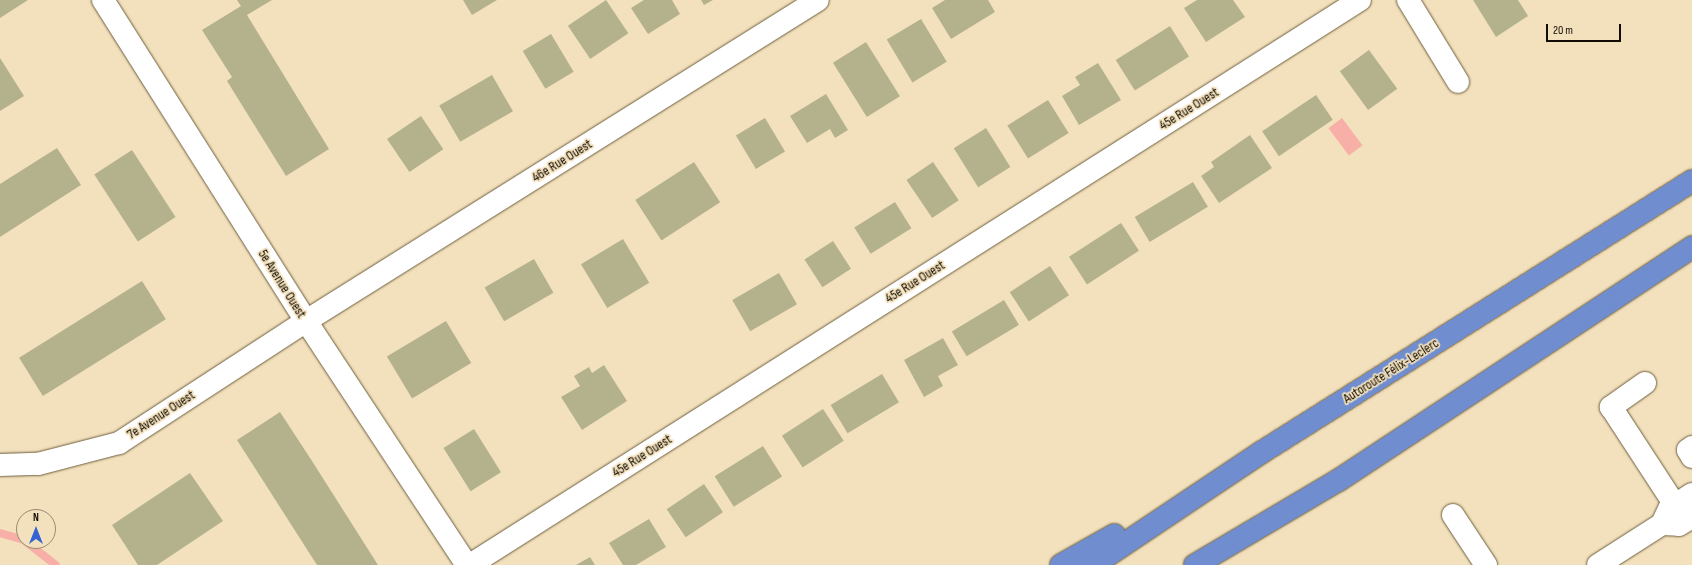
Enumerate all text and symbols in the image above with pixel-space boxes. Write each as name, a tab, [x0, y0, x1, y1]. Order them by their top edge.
scale bar	[1548, 16, 1623, 42]
text: 20 m	[1553, 23, 1573, 38]
street label: 45e Rue Ouest	[1156, 84, 1222, 134]
street label: 46e Rue Ouest	[529, 136, 595, 186]
street label: 5e Avenue Ouest	[254, 247, 310, 321]
street label: 45e Rue Ouest	[882, 257, 948, 307]
street label: Autoroute Félix-Leclerc	[1340, 335, 1442, 407]
street label: 7e Avenue Ouest	[124, 387, 198, 443]
street label: 45e Rue Ouest	[609, 431, 675, 481]
north arrow	[16, 509, 56, 549]
text: N	[33, 511, 39, 524]

